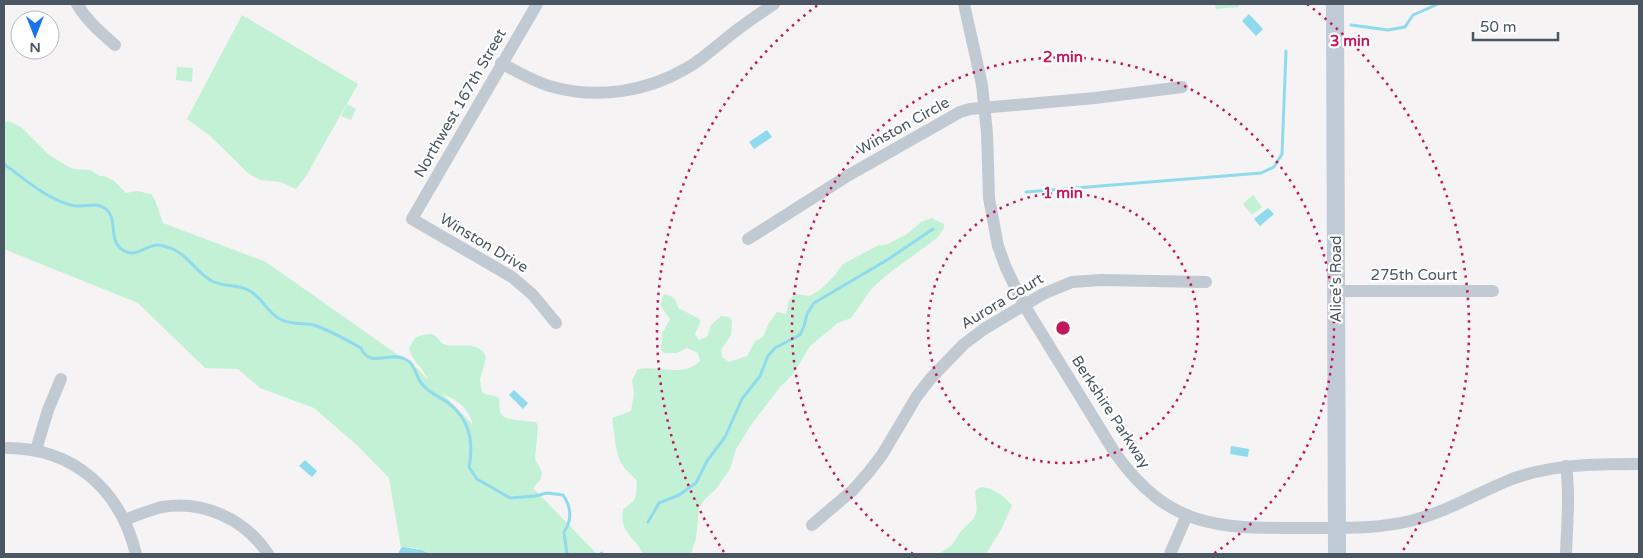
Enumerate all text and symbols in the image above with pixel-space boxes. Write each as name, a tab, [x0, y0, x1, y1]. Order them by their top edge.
north arrow	[10, 10, 60, 60]
scale bar	[1473, 10, 1558, 42]
text: 50 m	[1480, 18, 1517, 36]
street label: Northwest 167th Street	[410, 25, 510, 180]
text: 3 min	[1330, 32, 1370, 50]
text: N	[29, 39, 41, 56]
text: 2 min	[1043, 48, 1083, 66]
street label: Winston Circle	[854, 93, 952, 159]
text: 1 min	[1043, 184, 1083, 202]
street label: Winston Drive	[437, 210, 531, 276]
street label: Alice's Road	[1327, 235, 1345, 323]
street label: 275th Court	[1371, 266, 1458, 284]
street label: Aurora Court	[958, 269, 1047, 333]
centre of rings	[1054, 319, 1072, 337]
street label: Berkshire Parkway	[1068, 352, 1154, 472]

